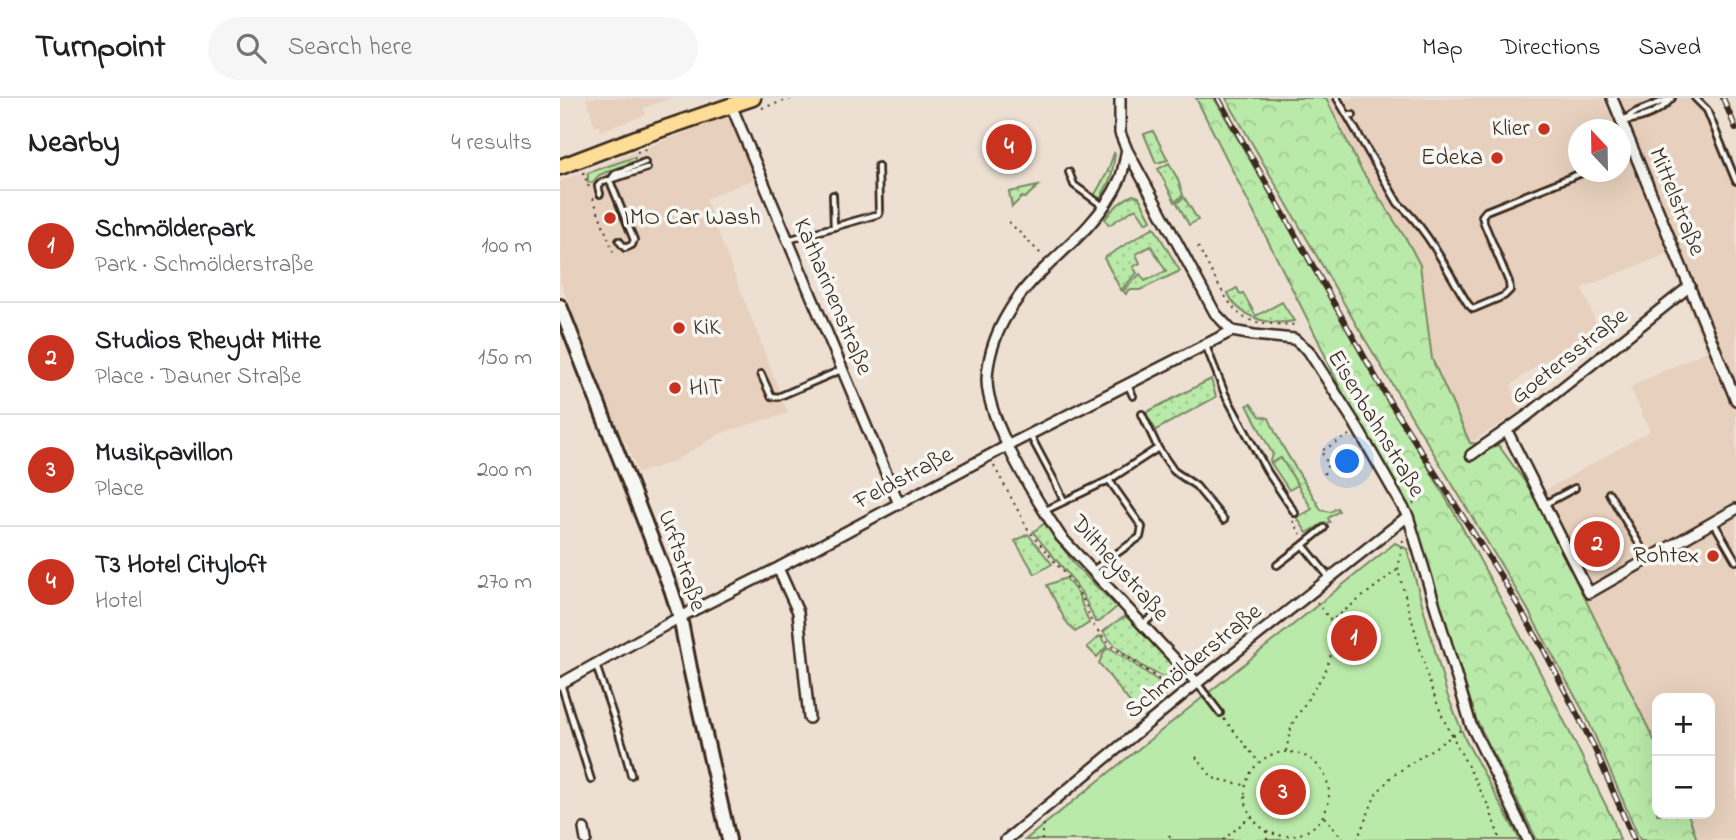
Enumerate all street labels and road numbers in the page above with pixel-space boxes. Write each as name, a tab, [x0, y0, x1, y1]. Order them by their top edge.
street label: Mittelstraße	[1638, 143, 1714, 262]
street label: Katharinenstraße	[783, 213, 881, 381]
street label: Goetersstraße	[1504, 300, 1636, 414]
street label: Eisenbahnstraße	[1317, 344, 1433, 505]
street label: Feldstraße	[847, 438, 960, 520]
street label: Urftstraße	[647, 506, 715, 616]
street label: Diltheystraße	[1060, 507, 1177, 631]
street label: Schmölderstraße	[1118, 596, 1270, 728]

